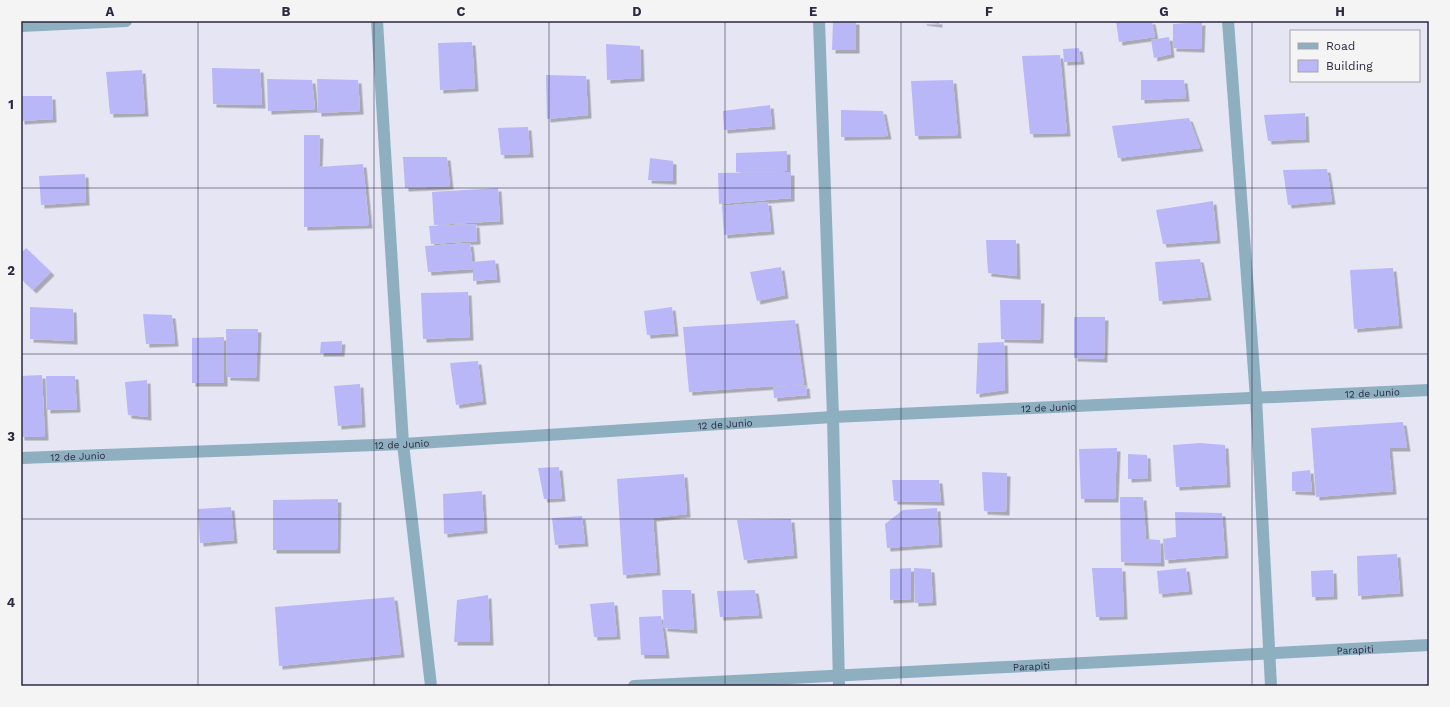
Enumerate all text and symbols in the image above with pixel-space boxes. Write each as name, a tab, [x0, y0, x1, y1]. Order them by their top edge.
text: A	[106, 4, 115, 19]
text: B	[282, 4, 291, 19]
text: C	[457, 4, 466, 19]
text: D	[632, 4, 642, 19]
text: E	[809, 4, 817, 19]
text: F	[985, 4, 993, 19]
text: G	[1159, 4, 1169, 19]
text: H	[1335, 4, 1345, 19]
legend	[1290, 30, 1420, 82]
text: Road	[1326, 39, 1355, 53]
text: Building	[1326, 59, 1373, 73]
text: 1	[8, 97, 14, 112]
text: 2	[7, 263, 15, 278]
street label: 12 de Junio	[1345, 386, 1400, 400]
street label: 12 de Junio	[1021, 401, 1076, 414]
street label: 12 de Junio	[697, 417, 753, 431]
text: 3	[7, 429, 15, 444]
street label: 12 de Junio	[374, 437, 430, 451]
street label: 12 de Junio	[50, 450, 106, 463]
text: 4	[7, 595, 16, 610]
street label: Parapiti	[1336, 643, 1374, 656]
street label: Parapiti	[1013, 660, 1050, 673]

